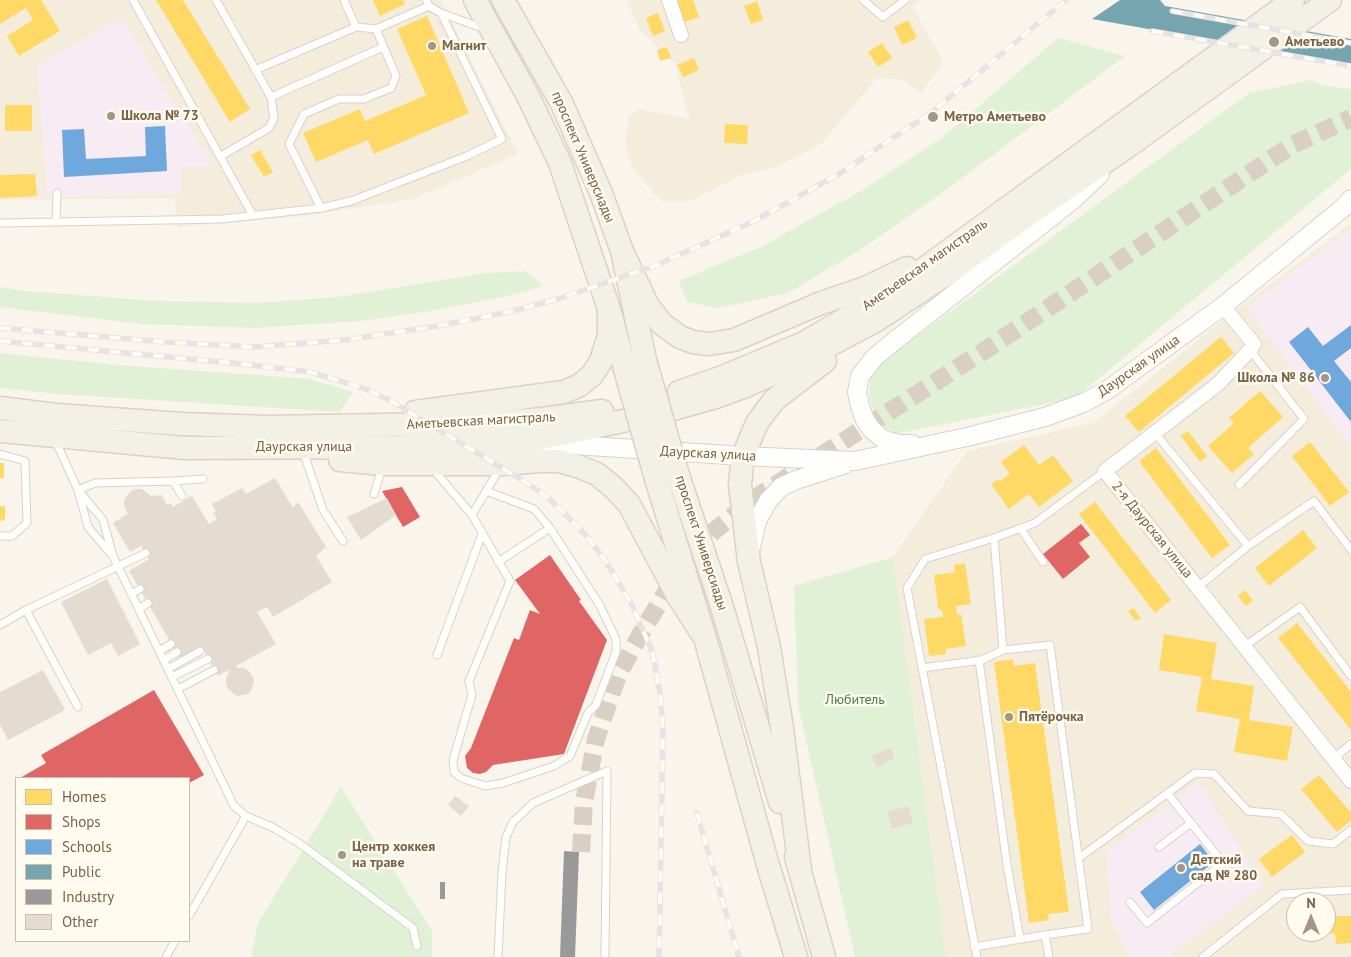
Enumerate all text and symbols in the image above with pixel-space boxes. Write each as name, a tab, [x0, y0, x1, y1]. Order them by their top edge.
place label: Аметьево	[1285, 34, 1344, 50]
marker: Аметьево	[1267, 35, 1281, 49]
place label: Магнит	[442, 38, 486, 54]
marker: Магнит	[426, 40, 438, 52]
street label: проспект Универсиады	[548, 89, 618, 225]
place label: Школа № 73	[121, 108, 199, 124]
place label: Метро Аметьево	[944, 109, 1046, 125]
marker: Школа № 73	[105, 110, 117, 122]
marker: Метро Аметьево	[926, 110, 940, 124]
street label: Аметьевская магистраль	[859, 215, 991, 315]
street label: Даурская улица	[1095, 331, 1183, 401]
place label: Школа № 86	[1237, 370, 1315, 386]
marker: Школа № 86	[1319, 372, 1331, 384]
street label: Аметьевская магистраль	[406, 409, 556, 433]
street label: Даурская улица	[256, 439, 352, 455]
street label: Даурская улица	[659, 443, 757, 465]
street label: проспект Универсиады	[671, 473, 731, 613]
street label: 2-я Даурская улица	[1108, 478, 1196, 582]
park label: Любитель	[825, 692, 885, 708]
place label: Пятёрочка	[1019, 709, 1084, 725]
marker: Пятёрочка	[1003, 711, 1015, 723]
legend	[15, 777, 190, 942]
text: Homes	[62, 787, 106, 806]
text: Shops	[62, 812, 101, 831]
text: Schools	[62, 837, 112, 856]
place label: Центр хоккея на траве	[352, 839, 435, 872]
marker: Центр хоккея на траве	[336, 849, 348, 861]
place label: Детский сад № 280	[1191, 852, 1257, 884]
text: Public	[62, 862, 101, 881]
marker: Детский сад № 280	[1175, 862, 1187, 874]
text: Industry	[62, 887, 114, 906]
north arrow	[1286, 892, 1336, 942]
text: N	[1306, 894, 1316, 912]
text: Other	[62, 912, 98, 931]

